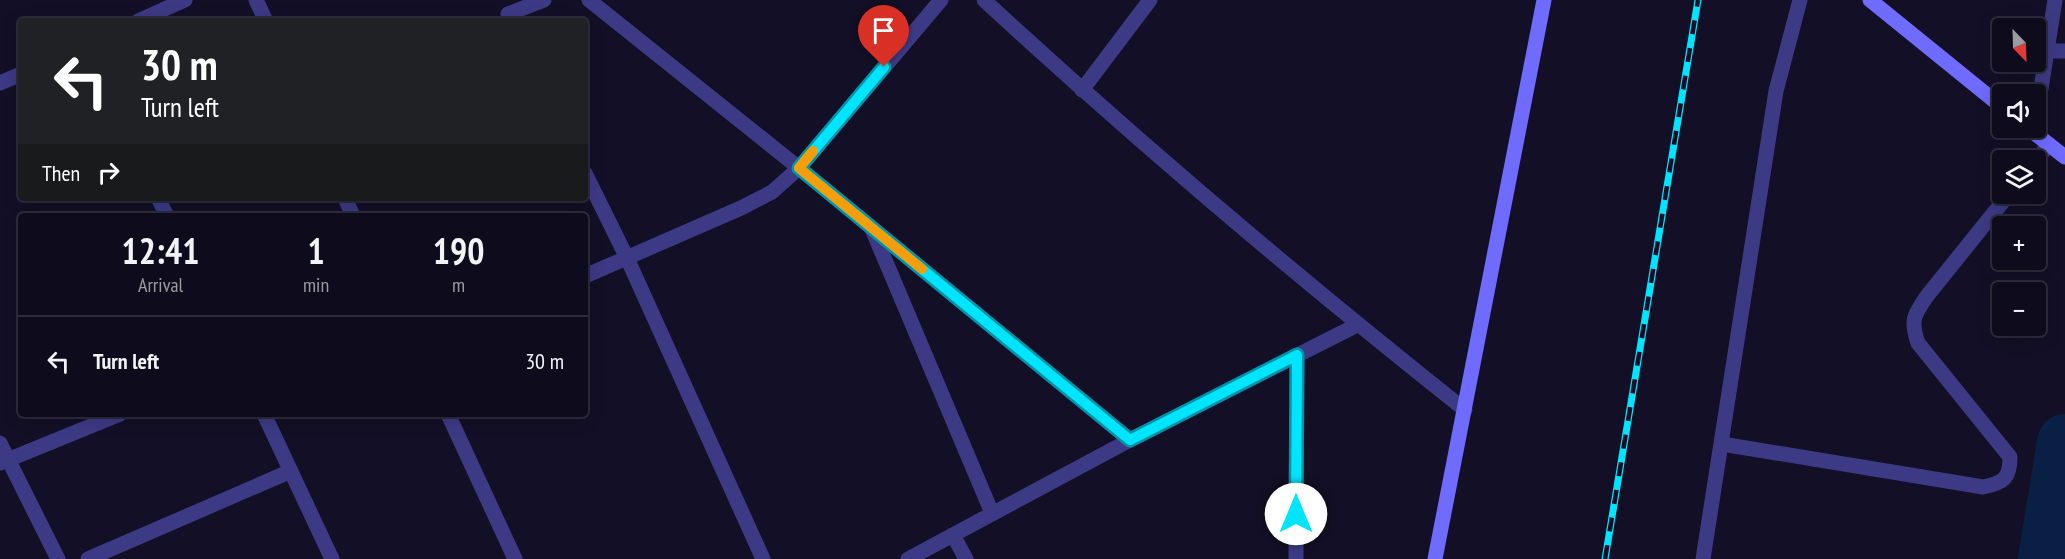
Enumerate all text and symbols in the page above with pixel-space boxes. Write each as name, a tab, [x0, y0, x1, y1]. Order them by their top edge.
pin	[858, 5, 909, 67]
icon: arrive	[867, 14, 900, 47]
north arrow	[1992, 18, 2046, 72]
map controls	[1992, 18, 2046, 336]
text: 30 m	[141, 37, 218, 92]
icon: left	[42, 42, 120, 120]
button: sound	[1992, 84, 2046, 138]
text: Turn left	[141, 90, 219, 124]
button: layers	[1992, 150, 2046, 204]
icon: right	[92, 156, 125, 189]
text: Then	[42, 159, 80, 187]
button: +	[1992, 216, 2046, 270]
text: 12:41	[122, 227, 199, 274]
text: 1	[307, 227, 325, 274]
text: 190	[433, 227, 484, 274]
text: Arrival	[138, 272, 183, 298]
text: min	[303, 272, 329, 298]
text: m	[452, 272, 465, 298]
button: −	[1992, 282, 2046, 336]
icon: left	[42, 345, 75, 378]
text: Turn left	[93, 347, 159, 375]
text: 30 m	[525, 347, 564, 375]
position arrow	[1264, 482, 1328, 546]

